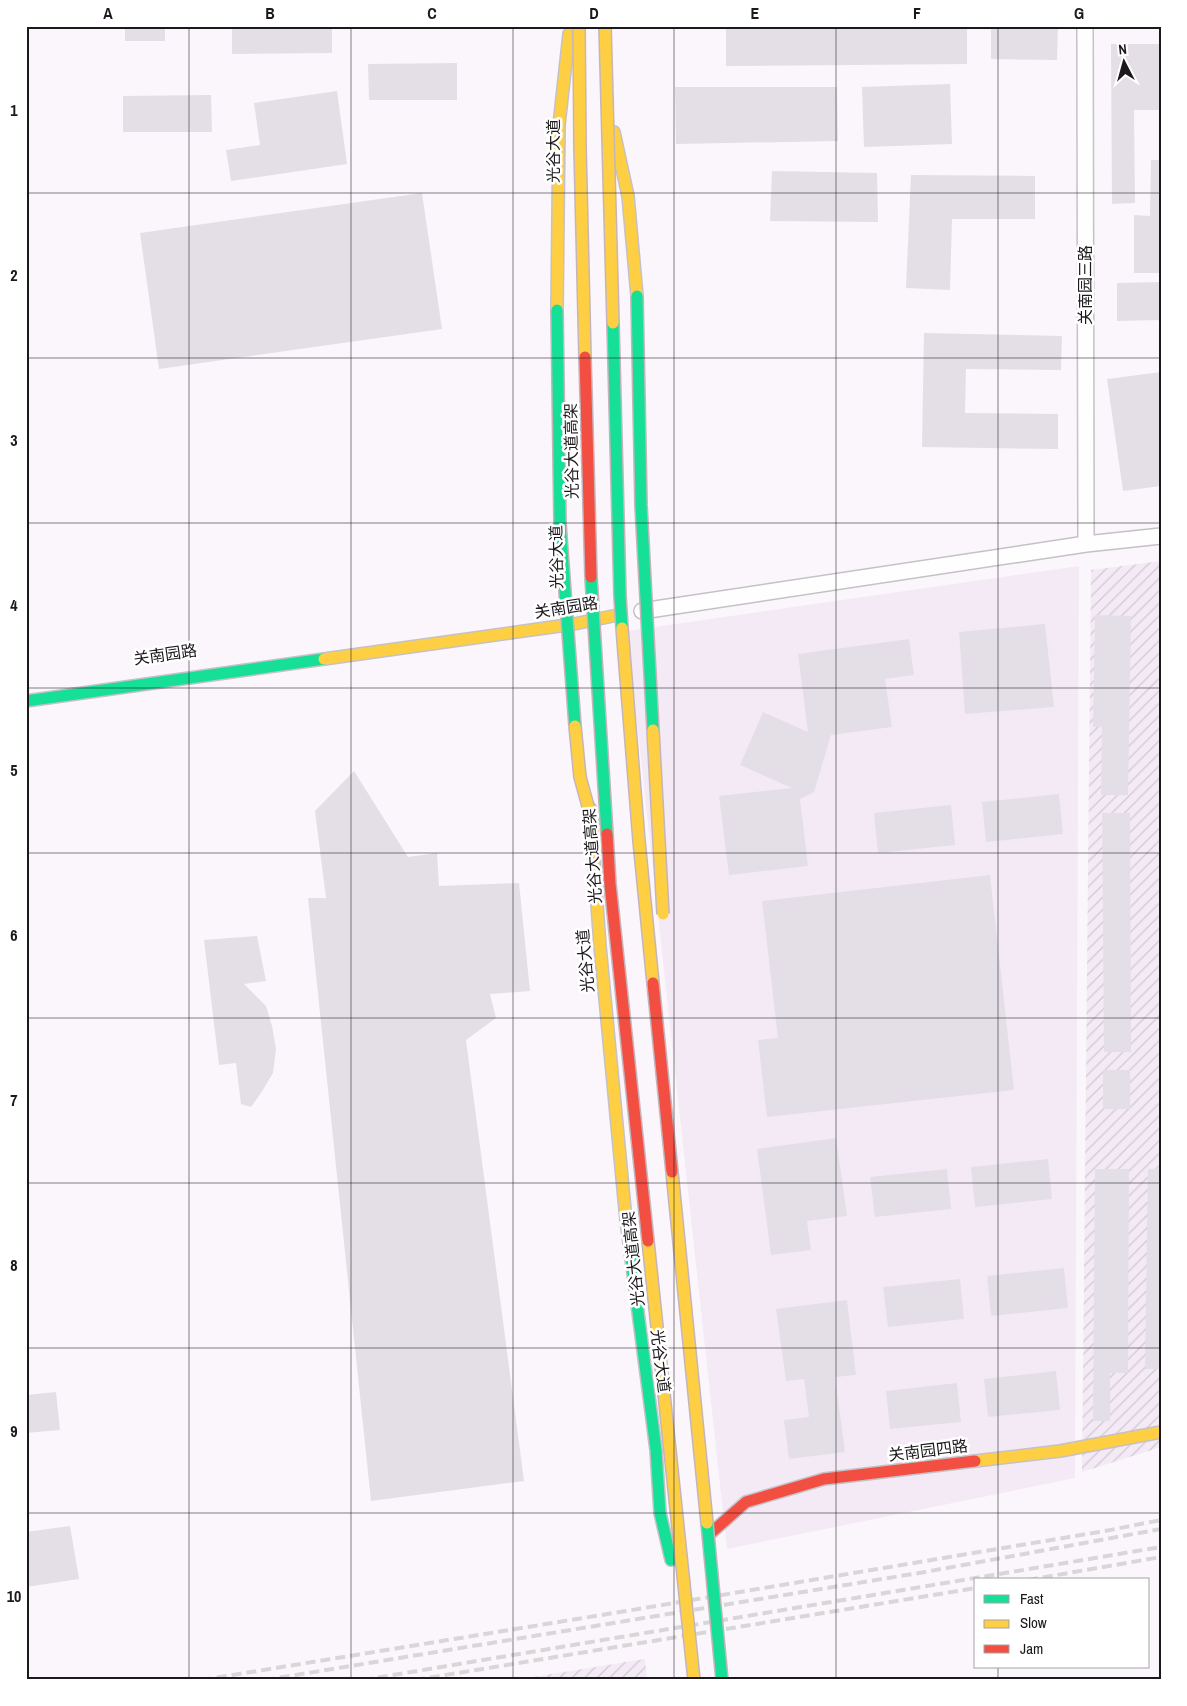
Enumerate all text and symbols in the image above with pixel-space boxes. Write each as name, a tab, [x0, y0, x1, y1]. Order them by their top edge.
text: A	[103, 2, 113, 24]
text: B	[265, 2, 275, 24]
text: C	[427, 2, 437, 24]
text: D	[589, 2, 599, 24]
text: E	[751, 2, 760, 24]
text: F	[913, 2, 921, 24]
text: G	[1074, 2, 1084, 24]
north arrow	[1100, 38, 1150, 88]
text: N	[1118, 40, 1128, 58]
text: 1	[10, 99, 18, 121]
street label: 光谷大道	[542, 119, 564, 183]
street label: 关南园三路	[1074, 245, 1096, 325]
text: 2	[10, 264, 18, 286]
street label: 光谷大道高架	[559, 403, 583, 499]
text: 3	[10, 429, 18, 451]
street label: 光谷大道	[544, 525, 568, 589]
street label: 关南园路	[533, 591, 599, 623]
text: 4	[10, 594, 18, 616]
street label: 关南园路	[132, 639, 198, 669]
text: 5	[10, 759, 18, 781]
street label: 光谷大道高架	[578, 807, 606, 905]
text: 6	[10, 924, 18, 946]
street label: 光谷大道	[571, 928, 599, 994]
text: 7	[10, 1089, 18, 1111]
street label: 光谷大道高架	[617, 1210, 649, 1308]
text: 8	[10, 1254, 18, 1276]
street label: 光谷大道	[646, 1328, 676, 1394]
text: 9	[10, 1420, 18, 1442]
street label: 关南园四路	[887, 1434, 969, 1466]
legend	[974, 1578, 1150, 1668]
text: 10	[7, 1585, 21, 1607]
text: Fast	[1020, 1588, 1044, 1609]
text: Slow	[1020, 1612, 1047, 1633]
text: Jam	[1020, 1638, 1043, 1659]

